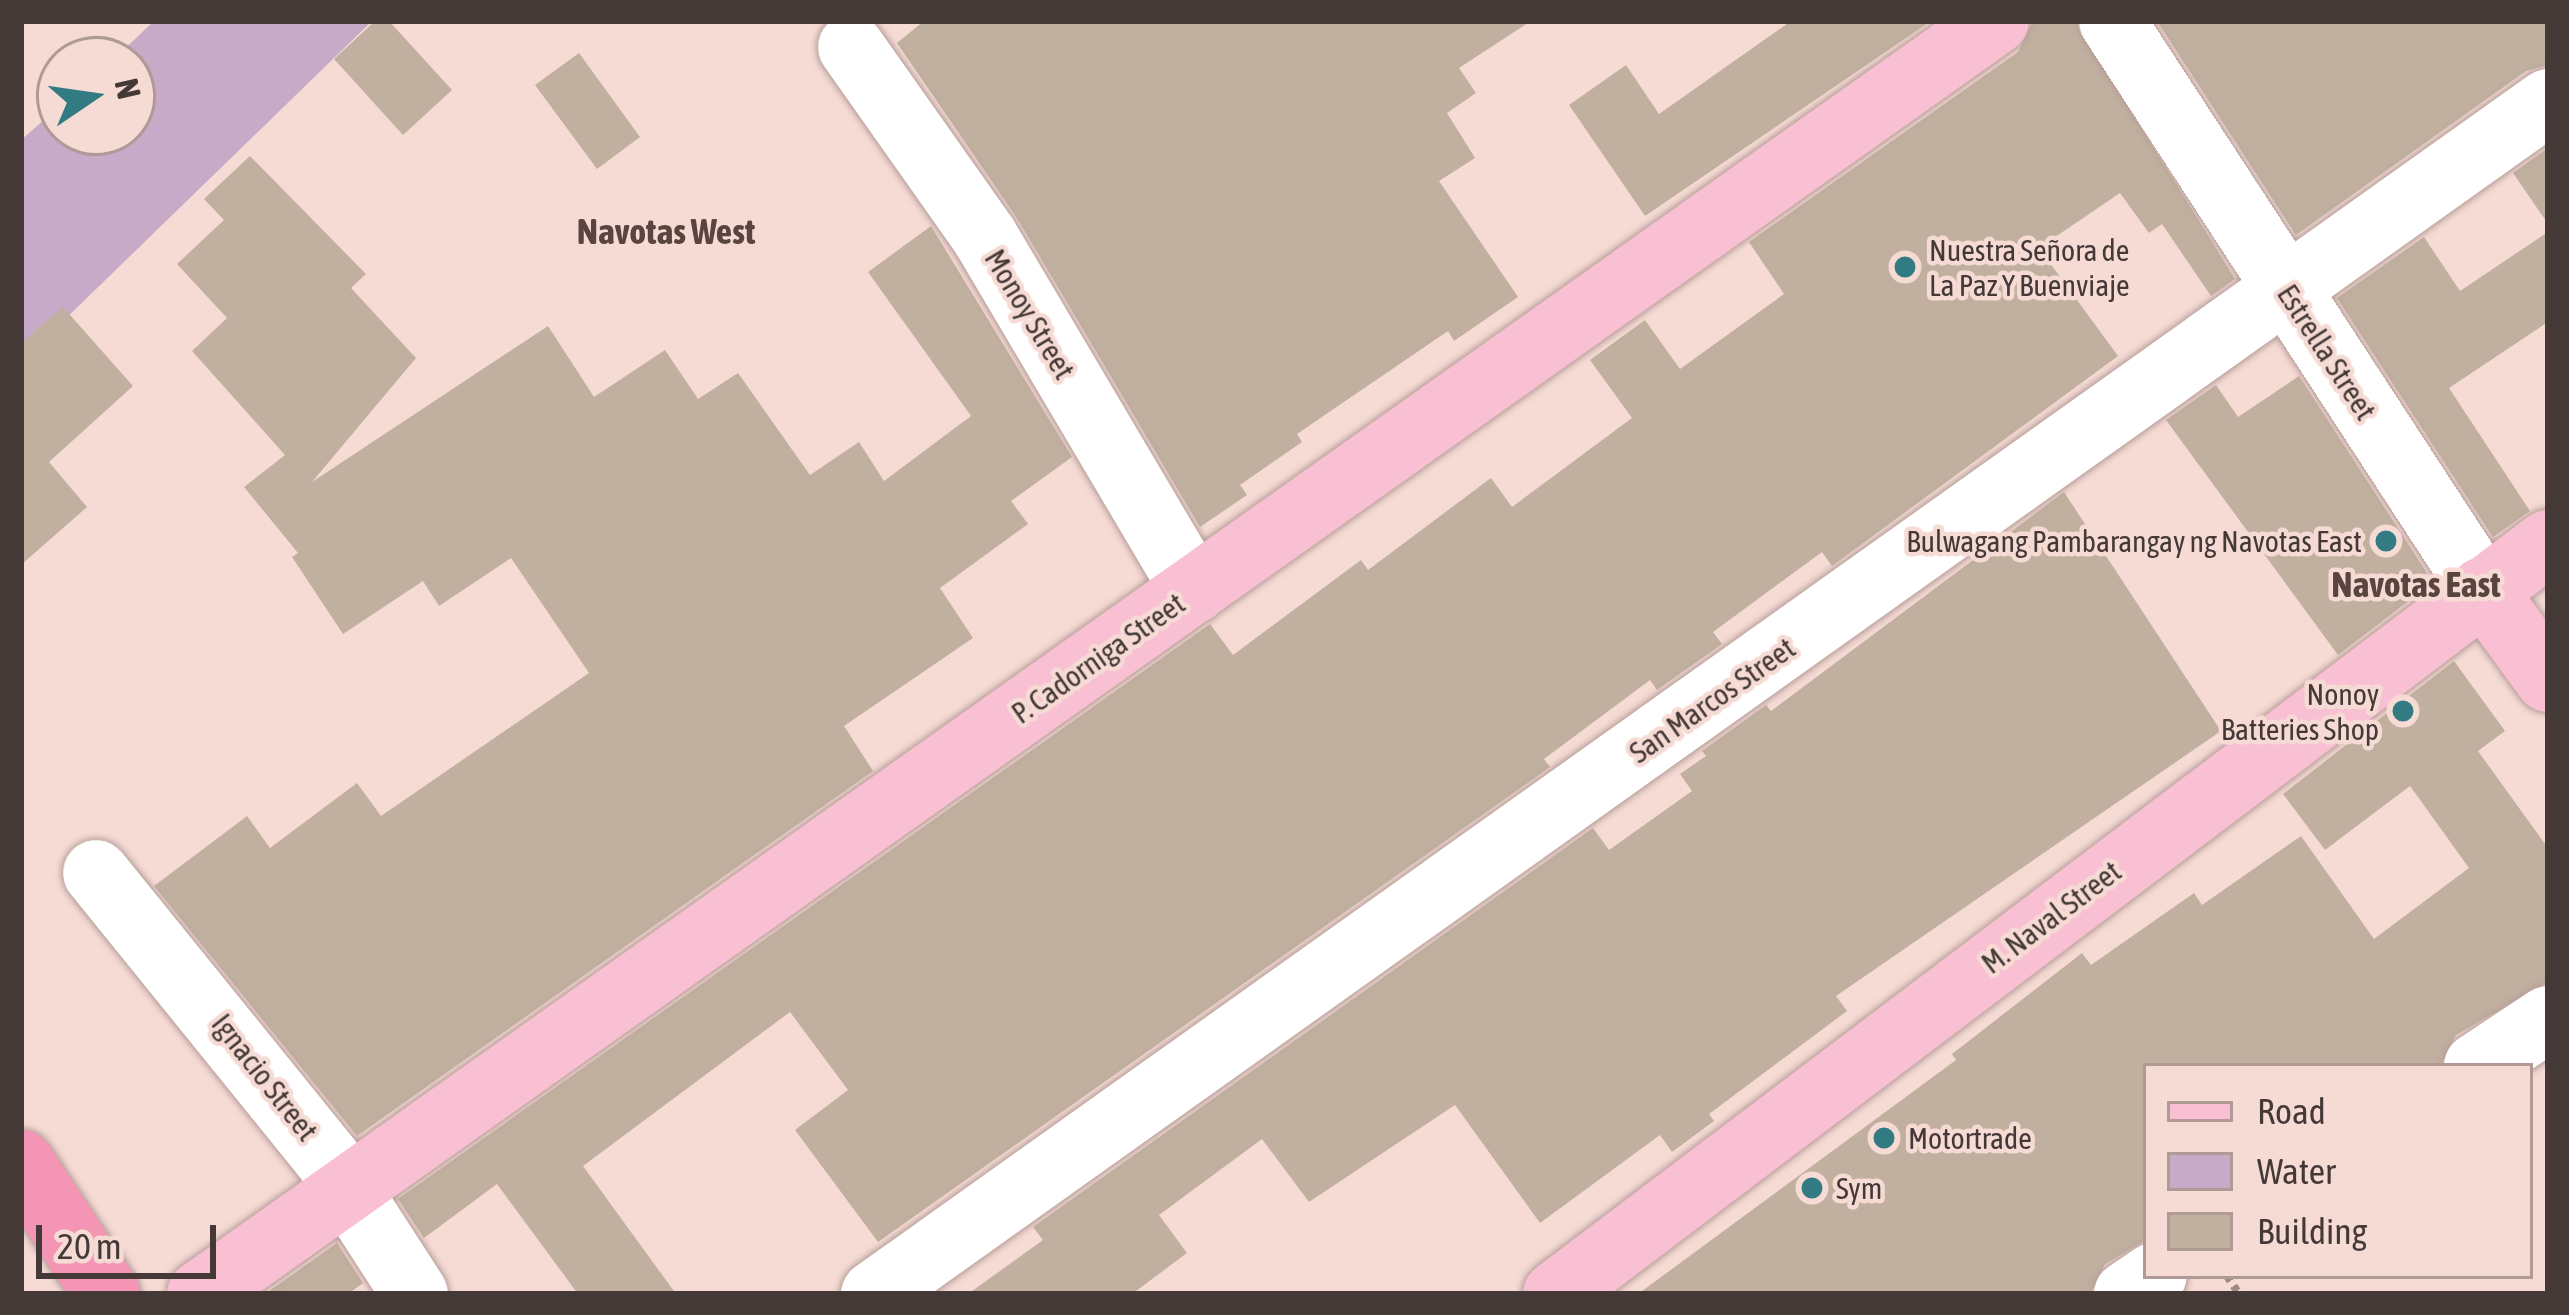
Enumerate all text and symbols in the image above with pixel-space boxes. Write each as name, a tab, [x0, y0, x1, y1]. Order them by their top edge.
north arrow	[36, 36, 156, 156]
text: N	[107, 75, 149, 102]
district label: Navotas West	[577, 210, 755, 254]
place label: Nuestra Señora de La Paz Y Buenviaje	[1929, 232, 2130, 302]
street label: Monoy Street	[977, 243, 1083, 385]
marker: Nuestra Señora de La Paz Y Buenviaje	[1892, 254, 1918, 280]
street label: Estrella Street	[2270, 278, 2384, 426]
place label: Bulwagang Pambarangay ng Navotas East	[1906, 523, 2362, 559]
marker: Bulwagang Pambarangay ng Navotas East	[2373, 528, 2399, 554]
district label: Navotas East	[2331, 563, 2501, 607]
street label: P. Cadorniga Street	[1004, 585, 1192, 731]
street label: San Marcos Street	[1622, 630, 1802, 770]
place label: Nonoy Batteries Shop	[2221, 676, 2379, 746]
marker: Nonoy Batteries Shop	[2390, 698, 2416, 724]
street label: M. Naval Street	[1974, 853, 2128, 981]
street label: Ignacio Street	[204, 1006, 326, 1148]
legend	[2143, 1063, 2533, 1279]
text: Road	[2257, 1090, 2326, 1132]
place label: Motortrade	[1908, 1120, 2032, 1156]
marker: Motortrade	[1871, 1125, 1897, 1151]
text: Water	[2257, 1150, 2336, 1192]
place label: Sym	[1836, 1170, 1882, 1206]
marker: Sym	[1799, 1175, 1825, 1201]
scale bar	[42, 1201, 222, 1275]
text: Building	[2257, 1210, 2367, 1252]
text: 20 m	[57, 1225, 122, 1267]

